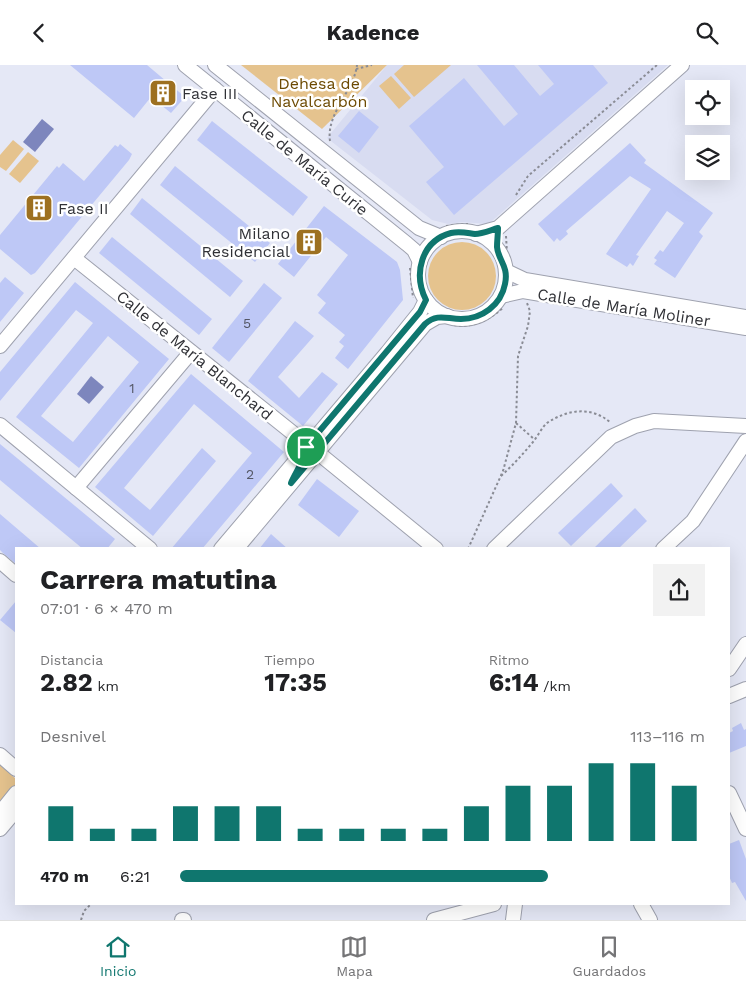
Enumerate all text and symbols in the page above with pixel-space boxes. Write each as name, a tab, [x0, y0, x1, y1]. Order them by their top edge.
icon: back	[25, 19, 53, 47]
icon: search	[693, 19, 721, 47]
text: Kadence	[326, 20, 420, 45]
park label: Dehesa de Navalcarbón	[271, 74, 367, 111]
building icon: Fase III	[148, 78, 178, 108]
map controls	[685, 80, 730, 180]
button: locate	[685, 80, 730, 125]
place label: Fase III	[182, 84, 237, 103]
street label: Calle de María Curie	[237, 105, 372, 219]
button: layers	[685, 135, 730, 180]
building icon: Fase II	[24, 193, 54, 223]
place label: Fase II	[58, 199, 109, 218]
place label: Milano Residencial	[201, 224, 290, 261]
building icon: Milano Residencial	[294, 227, 324, 257]
street label: Calle de María Moliner	[536, 284, 712, 331]
street label: Calle de María Blanchard	[113, 287, 277, 424]
house number: 5	[243, 315, 251, 331]
house number: 1	[129, 380, 135, 396]
pin	[285, 426, 327, 468]
icon: arrive	[292, 433, 320, 461]
house number: 2	[246, 466, 254, 482]
text: Carrera matutina	[40, 563, 277, 596]
button: share	[653, 564, 705, 616]
text: 07:01 · 6 × 470 m	[40, 599, 173, 618]
text: Distancia	[40, 652, 103, 668]
text: Tiempo	[264, 652, 315, 668]
text: Ritmo	[489, 652, 529, 668]
text: 2.82	[40, 668, 93, 697]
text: 17:35	[264, 668, 327, 697]
text: 6:14	[489, 668, 539, 697]
text: km	[93, 678, 119, 694]
text: /km	[539, 678, 571, 694]
text: Desnivel	[40, 727, 106, 746]
text: 113–116 m	[630, 727, 705, 746]
text: 470 m	[40, 867, 89, 886]
text: 6:21	[120, 867, 150, 886]
tab: Inicio	[100, 933, 136, 979]
tab: Mapa	[336, 933, 373, 979]
tab: Guardados	[573, 933, 646, 979]

